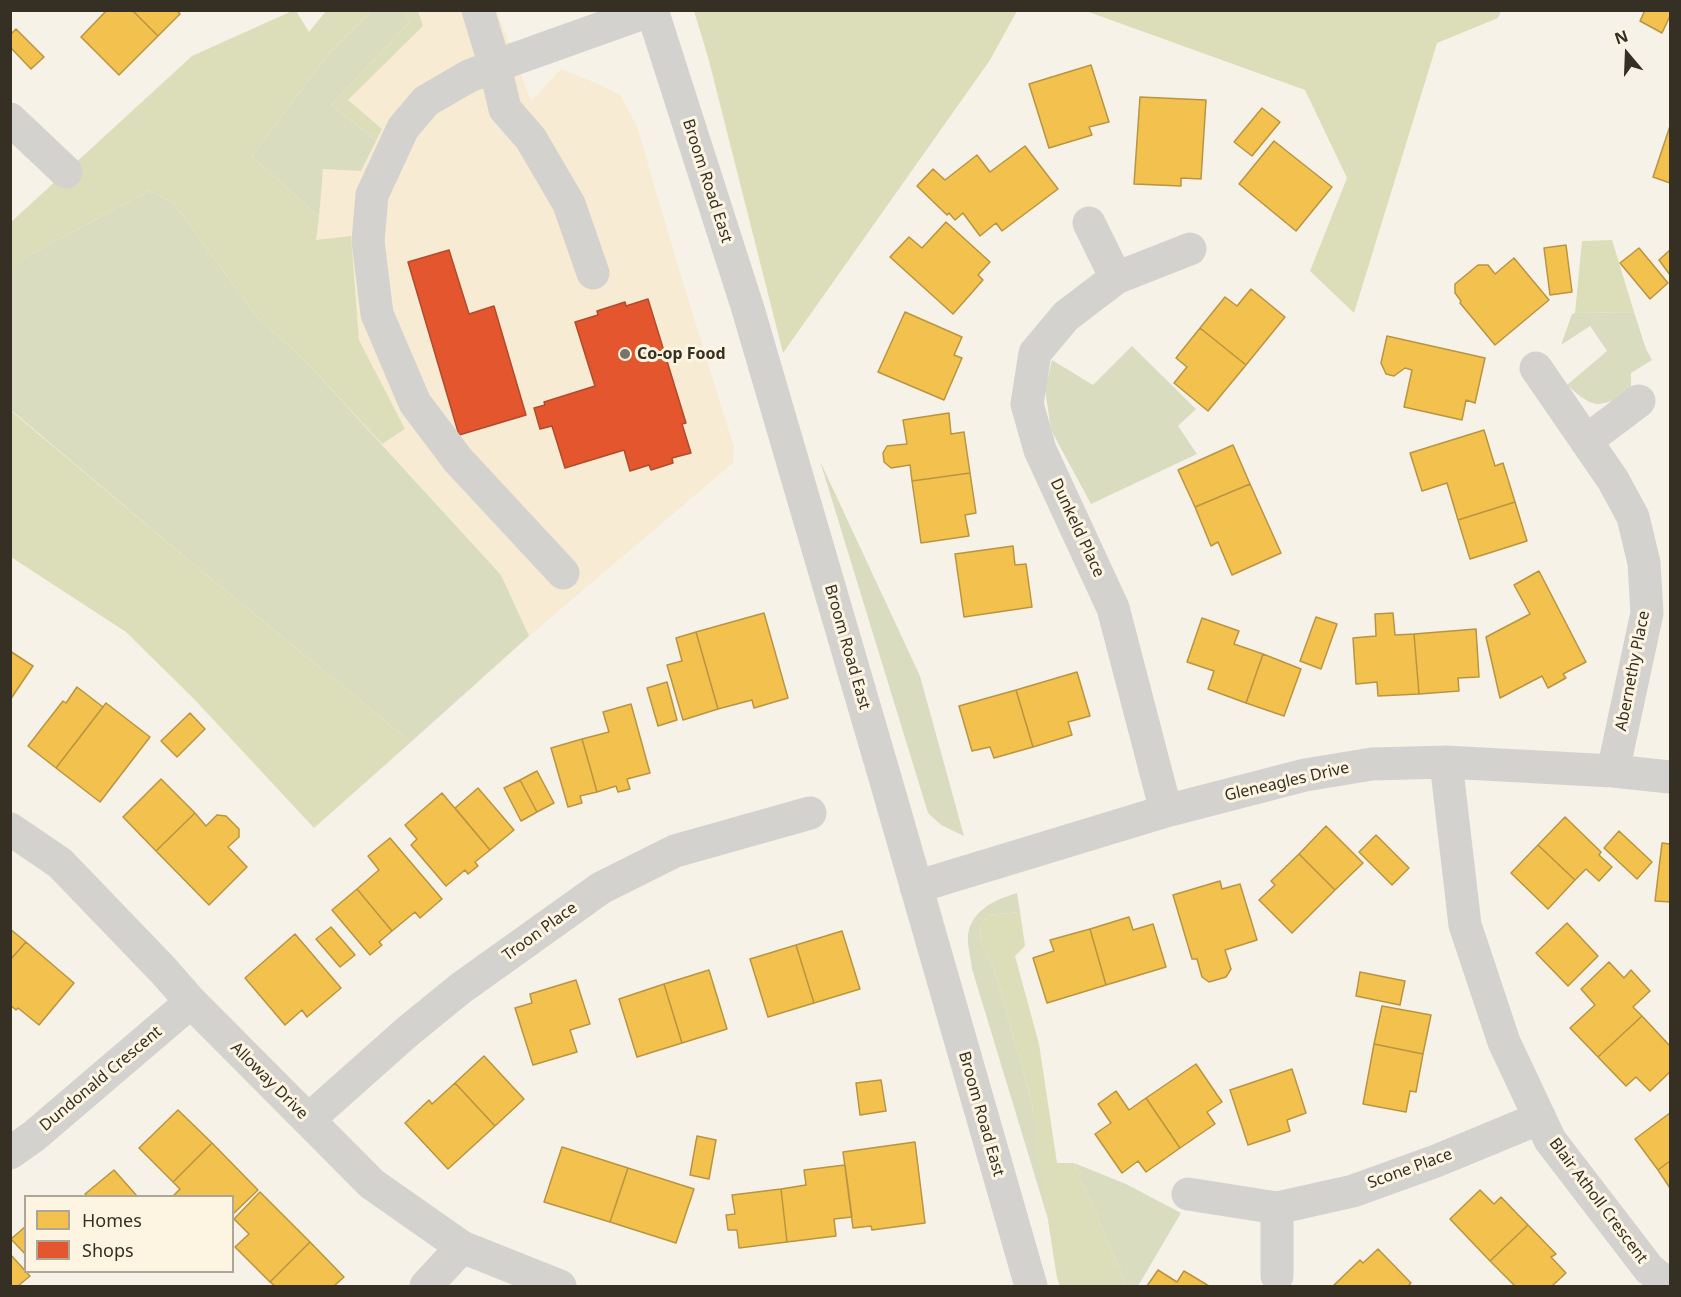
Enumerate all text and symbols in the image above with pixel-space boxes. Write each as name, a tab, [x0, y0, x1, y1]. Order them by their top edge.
north arrow	[1597, 24, 1657, 84]
text: N	[1611, 24, 1631, 50]
street label: Broom Road East	[678, 117, 736, 245]
place label: Co-op Food	[637, 344, 726, 364]
marker: Co-op Food	[618, 347, 632, 361]
street label: Dunkeld Place	[1046, 476, 1108, 580]
street label: Broom Road East	[820, 582, 874, 712]
street label: Abernethy Place	[1612, 609, 1654, 733]
street label: Gleneagles Drive	[1223, 758, 1351, 806]
street label: Troon Place	[499, 899, 581, 965]
street label: Dundonald Crescent	[36, 1022, 166, 1136]
street label: Alloway Drive	[226, 1038, 312, 1124]
street label: Broom Road East	[954, 1049, 1008, 1179]
street label: Blair Atholl Crescent	[1545, 1135, 1651, 1267]
street label: Scone Place	[1365, 1145, 1455, 1193]
legend	[24, 1195, 234, 1273]
text: Homes	[82, 1208, 142, 1232]
text: Shops	[82, 1238, 134, 1262]

